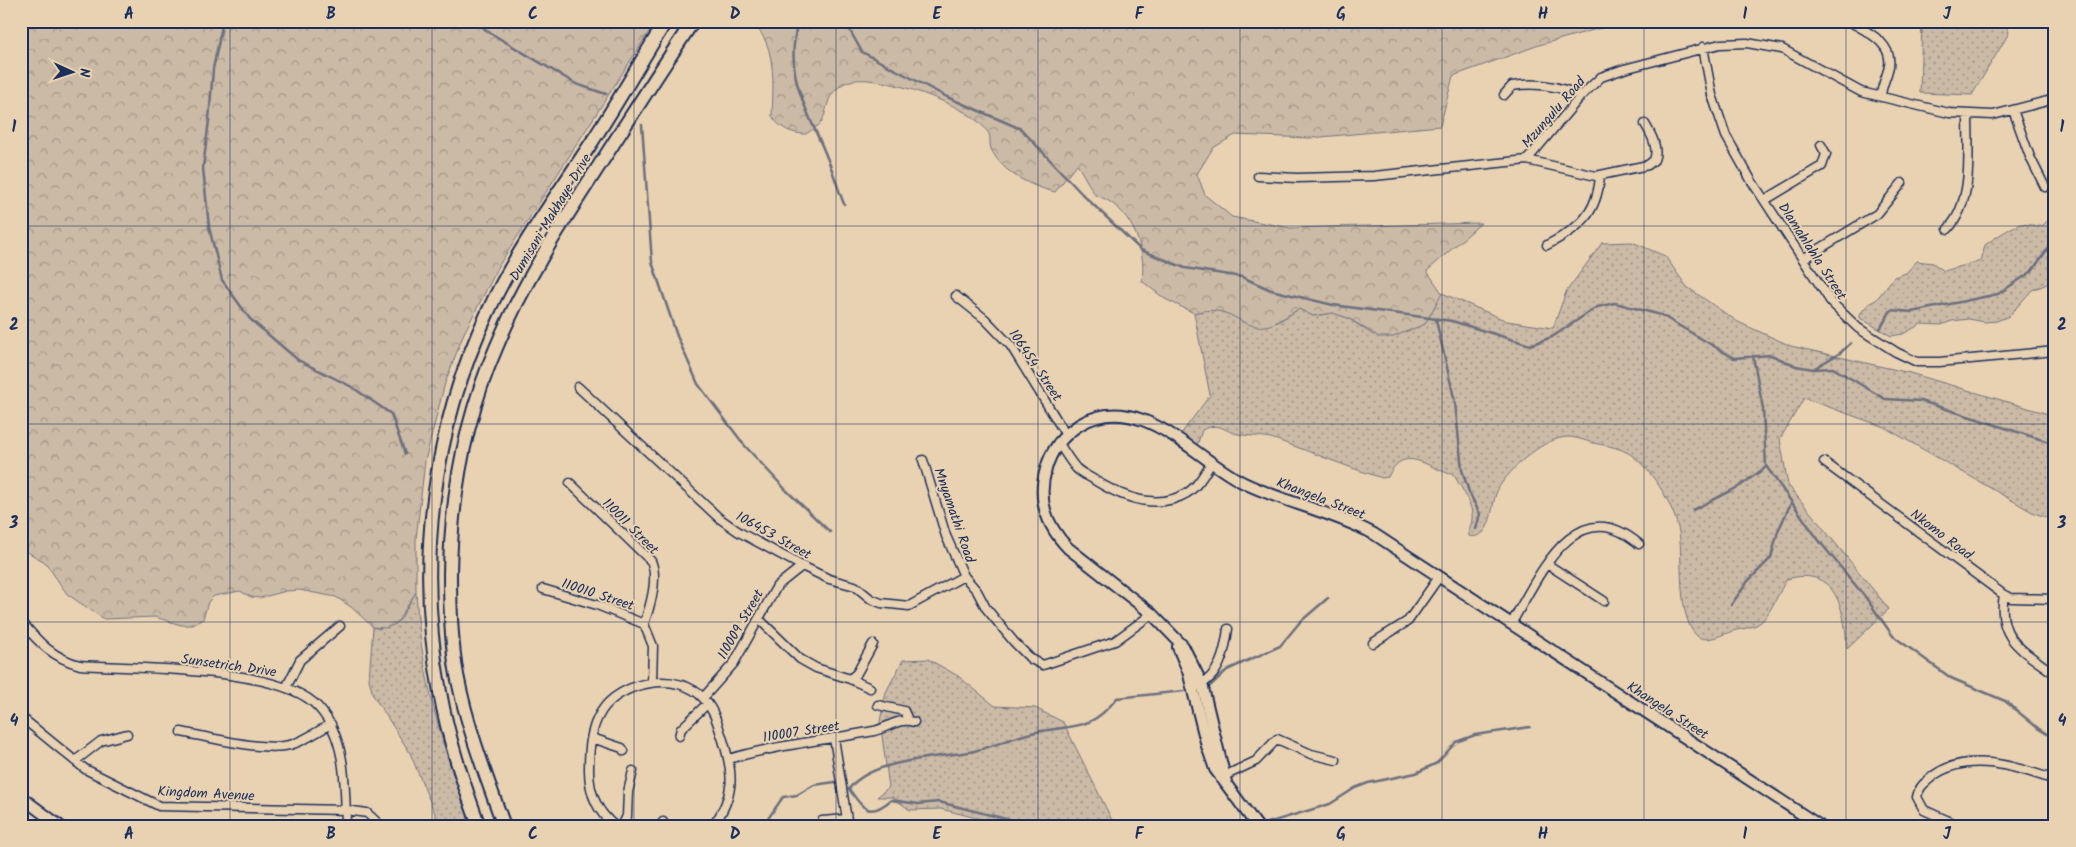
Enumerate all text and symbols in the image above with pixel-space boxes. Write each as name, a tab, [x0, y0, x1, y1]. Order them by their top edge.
text: A	[124, 2, 134, 27]
text: B	[326, 2, 336, 27]
text: C	[528, 2, 538, 27]
text: D	[730, 2, 741, 27]
text: E	[933, 2, 943, 27]
text: F	[1135, 2, 1145, 27]
text: G	[1336, 2, 1346, 27]
text: H	[1538, 2, 1548, 27]
text: I	[1743, 2, 1748, 27]
text: J	[1943, 2, 1952, 27]
north arrow	[48, 48, 98, 98]
text: N	[73, 68, 95, 78]
street label: Mzungulu Road	[1516, 71, 1592, 153]
text: 1	[12, 115, 17, 140]
text: 1	[2060, 115, 2065, 140]
street label: Dumisani Makhaye Drive	[504, 149, 598, 285]
street label: Dlamahlahla Street	[1772, 198, 1852, 305]
text: 2	[9, 313, 19, 338]
text: 2	[2057, 313, 2067, 338]
street label: 106454 Street	[1003, 325, 1068, 407]
street label: Mnyamathi Road	[927, 465, 981, 567]
street label: Khangela Street	[1273, 472, 1369, 526]
street label: 110011 Street	[597, 493, 664, 561]
street label: Nkomo Road	[1905, 504, 1978, 566]
street label: 106453 Street	[732, 506, 816, 566]
text: 3	[9, 511, 19, 536]
text: 3	[2057, 511, 2067, 536]
street label: 110010 Street	[558, 573, 637, 617]
street label: 110009 Street	[712, 585, 770, 664]
street label: Sunsetrich Drive	[180, 648, 279, 684]
street label: Khangela Street	[1622, 676, 1713, 746]
text: 4	[10, 709, 19, 734]
text: 4	[2058, 709, 2067, 734]
street label: 110007 Street	[761, 715, 842, 749]
street label: Kingdom Avenue	[157, 780, 256, 808]
text: A	[124, 822, 134, 847]
text: B	[326, 822, 336, 847]
text: C	[528, 822, 538, 847]
text: D	[730, 822, 741, 847]
text: E	[933, 822, 943, 847]
text: F	[1135, 822, 1145, 847]
text: G	[1336, 822, 1346, 847]
text: H	[1538, 822, 1548, 847]
text: I	[1743, 822, 1748, 847]
text: J	[1943, 822, 1952, 847]

